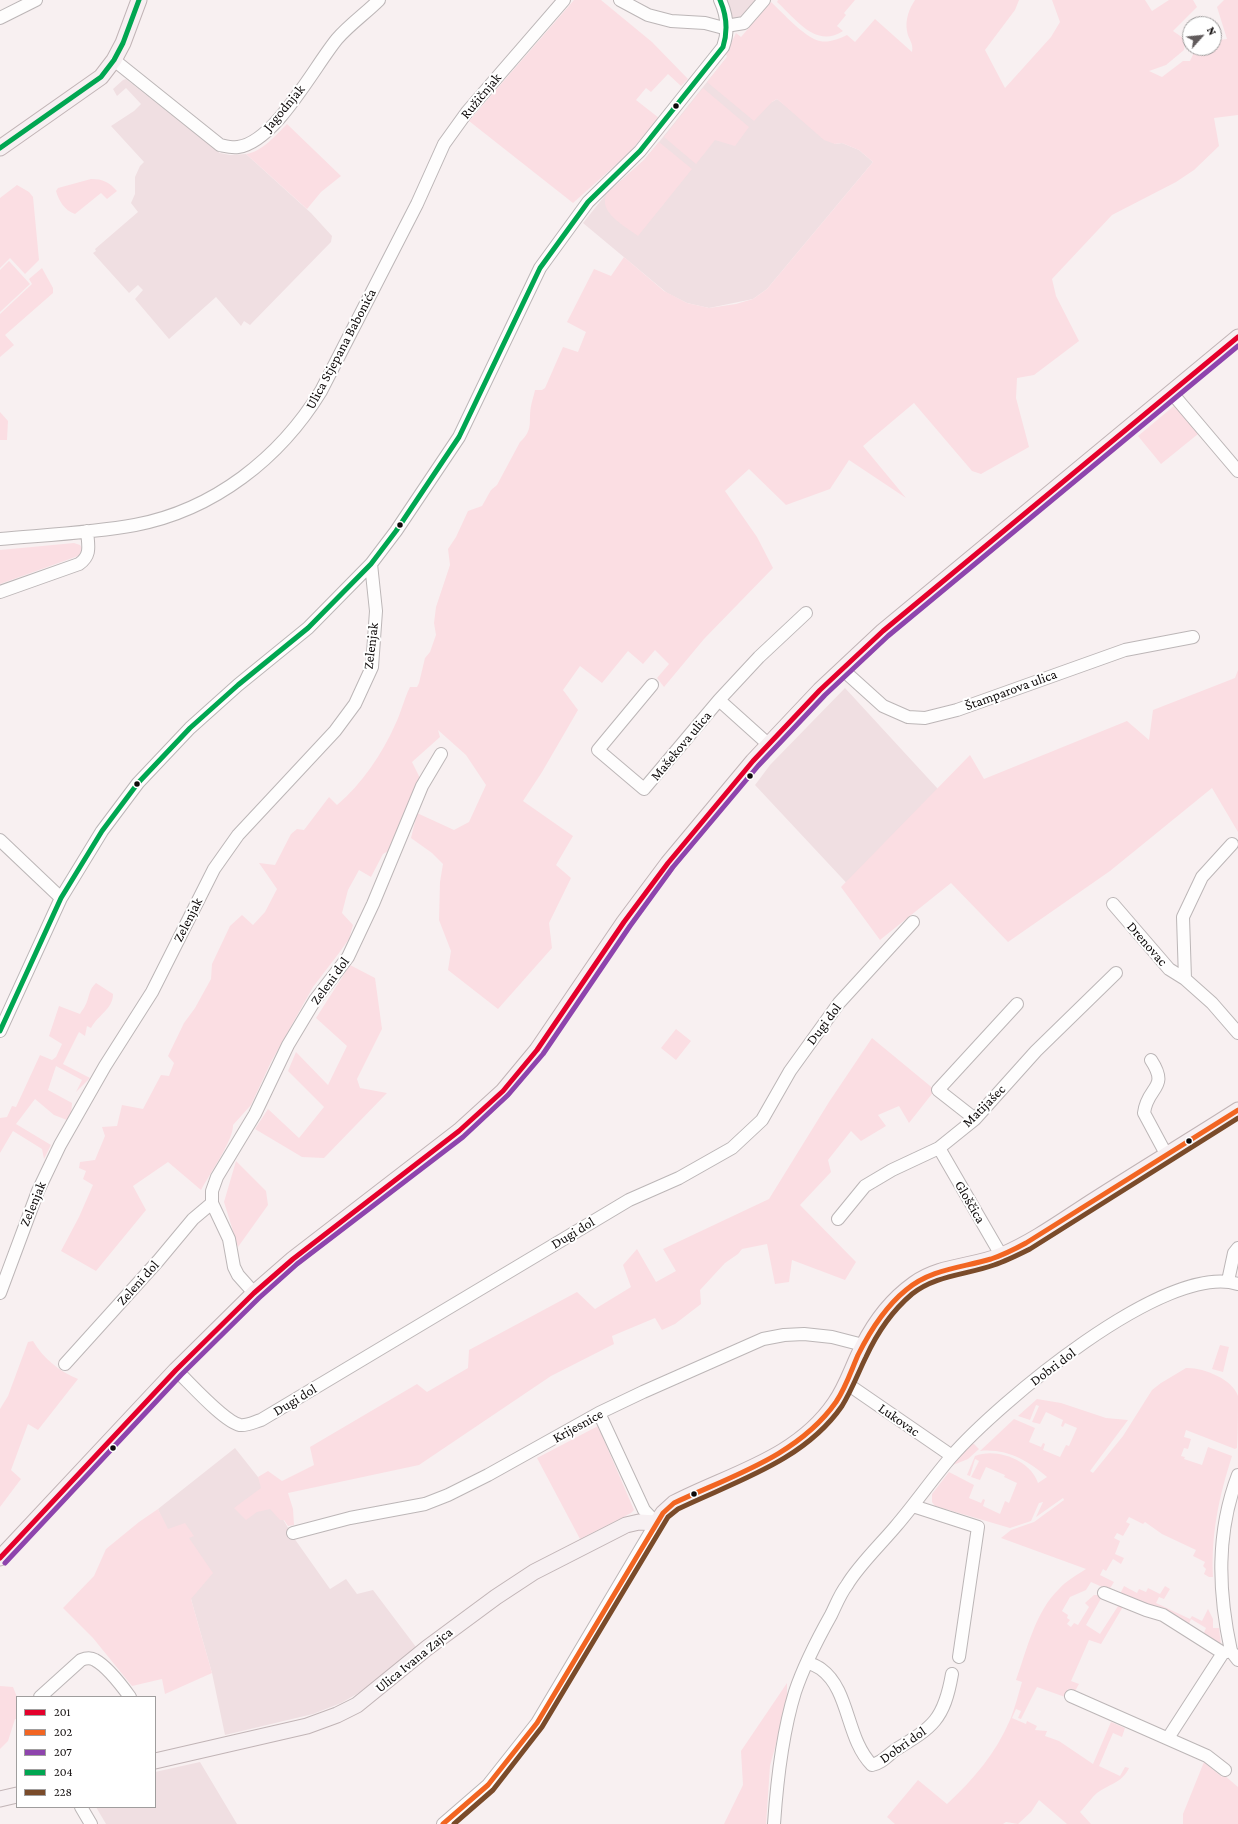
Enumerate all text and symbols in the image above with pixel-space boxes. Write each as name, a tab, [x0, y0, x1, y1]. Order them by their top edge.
north arrow	[1182, 16, 1222, 56]
text: N	[1205, 25, 1219, 37]
street label: Ružičnjak	[457, 70, 505, 122]
street label: Jagodnjak	[260, 81, 308, 135]
unlabelled marker	[671, 101, 681, 111]
street label: Ulica Stjepana Babonića	[302, 286, 380, 412]
unlabelled marker	[395, 520, 405, 530]
street label: Zelenjak	[360, 621, 382, 671]
street label: Štamparova ulica	[963, 666, 1059, 714]
street label: Mašekova ulica	[647, 708, 715, 784]
unlabelled marker	[745, 771, 755, 781]
unlabelled marker	[132, 779, 142, 789]
street label: Zelenjak	[170, 895, 206, 945]
street label: Drenovac	[1123, 918, 1171, 970]
street label: Zeleni dol	[307, 954, 353, 1008]
street label: Dugi dol	[803, 1000, 845, 1048]
street label: Matijašec	[959, 1081, 1009, 1131]
unlabelled marker	[1184, 1136, 1194, 1146]
street label: Gloščica	[951, 1178, 989, 1226]
street label: Zelenjak	[16, 1179, 50, 1229]
street label: Dugi dol	[548, 1213, 598, 1253]
street label: Zeleni dol	[113, 1257, 163, 1309]
street label: Dobri dol	[1027, 1344, 1079, 1390]
street label: Dugi dol	[270, 1380, 320, 1420]
street label: Lukovac	[875, 1400, 923, 1440]
street label: Krijesnice	[550, 1405, 606, 1447]
unlabelled marker	[108, 1443, 118, 1453]
unlabelled marker	[689, 1489, 699, 1499]
street label: Ulica Ivana Zajca	[372, 1624, 456, 1696]
legend	[16, 1696, 156, 1808]
text: 201	[54, 1705, 71, 1719]
street label: Dobri dol	[877, 1723, 929, 1767]
text: 202	[54, 1725, 72, 1739]
text: 207	[54, 1745, 72, 1759]
text: 204	[54, 1765, 73, 1779]
text: 228	[54, 1785, 72, 1799]

